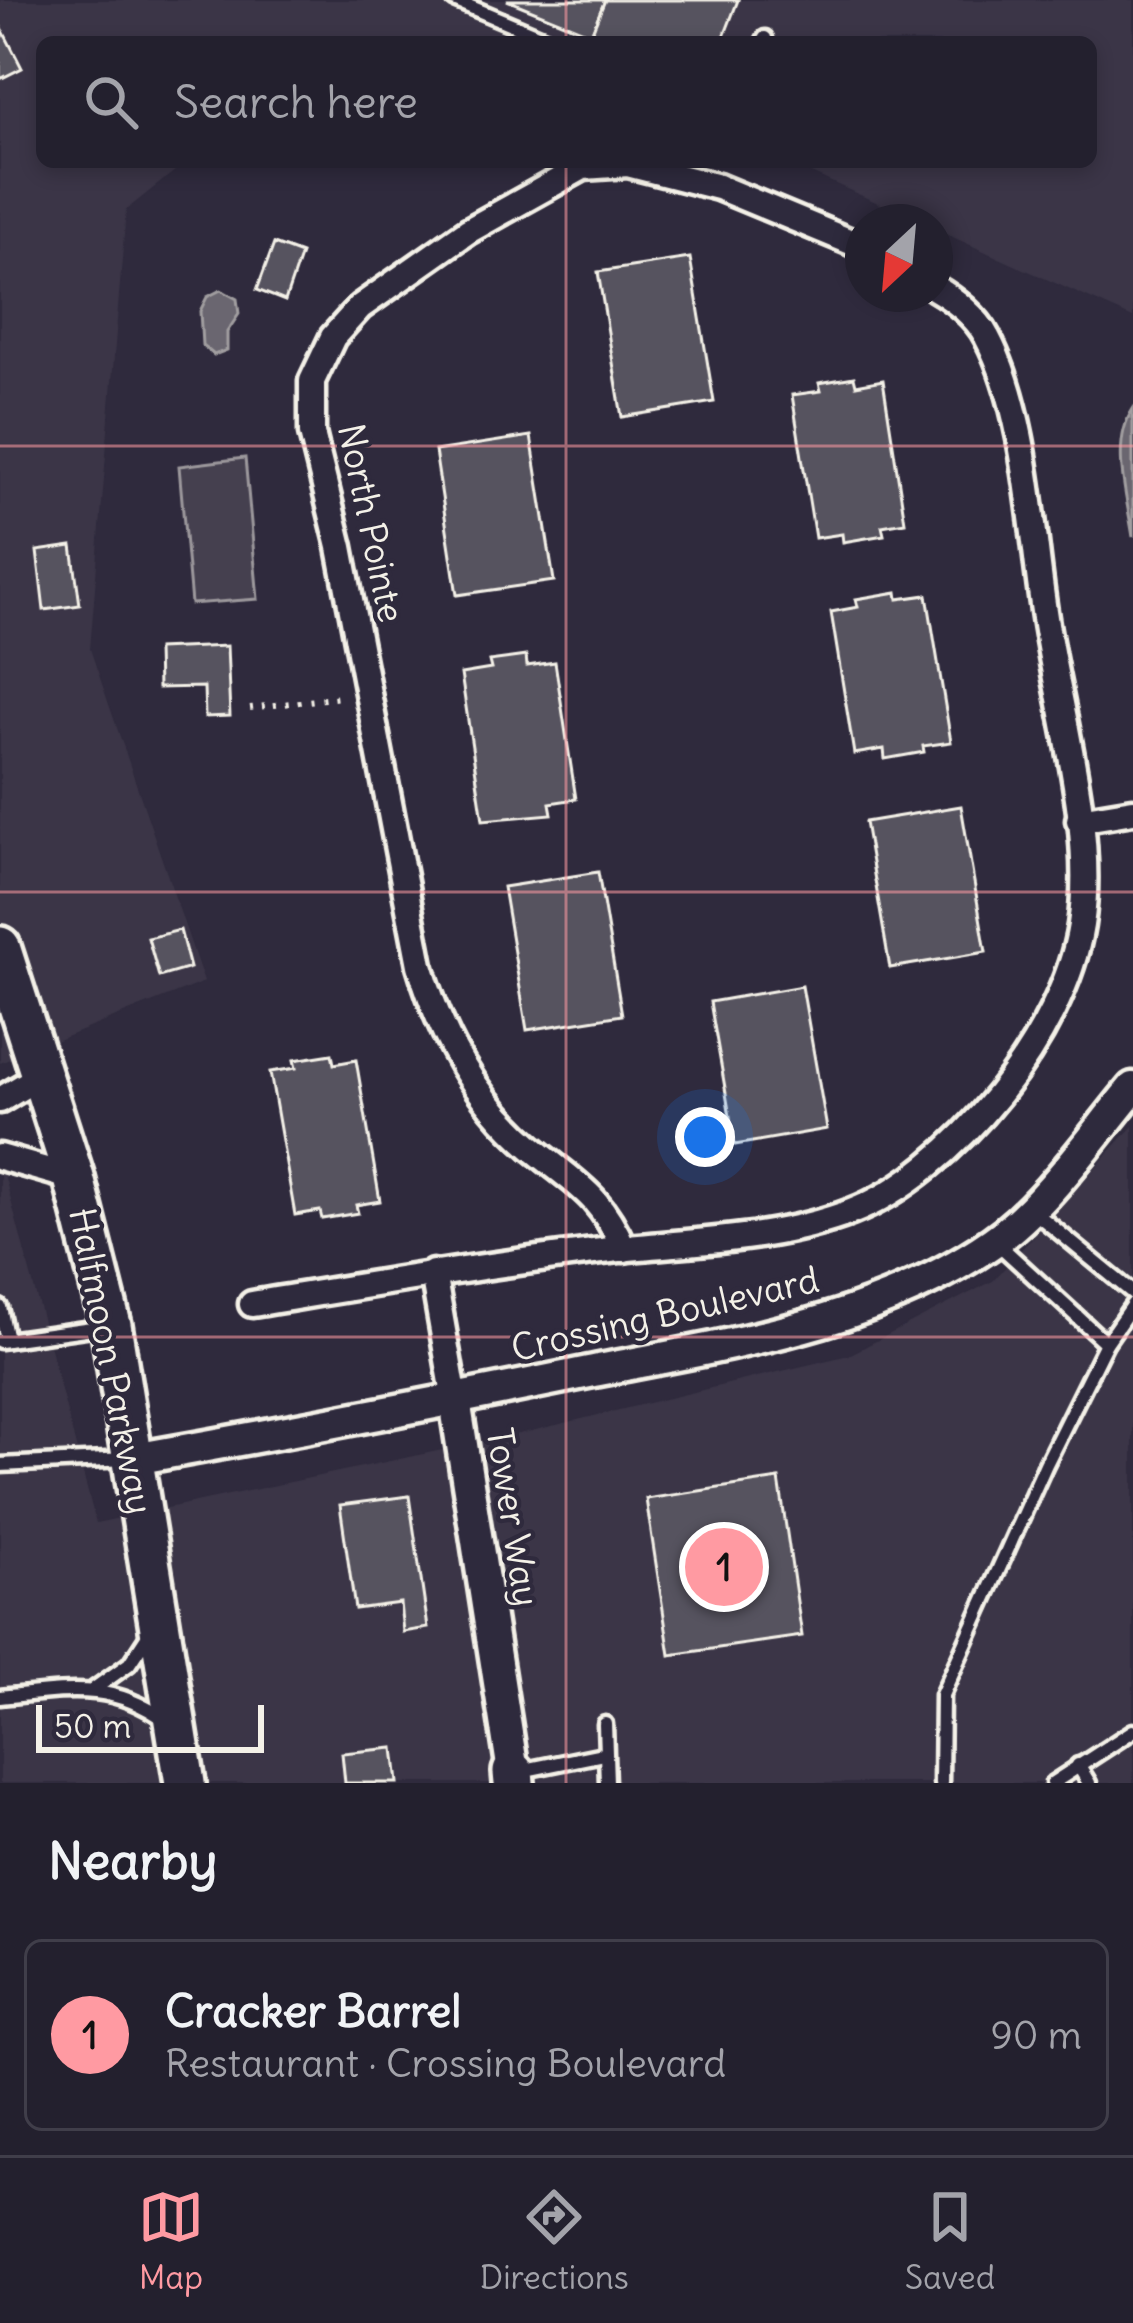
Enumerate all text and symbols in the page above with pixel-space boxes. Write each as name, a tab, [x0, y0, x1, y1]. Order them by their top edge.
search box	[36, 36, 1097, 168]
icon: search	[78, 69, 144, 135]
text: Search here	[174, 74, 418, 130]
north arrow	[845, 204, 953, 312]
street label: North Pointe	[328, 420, 414, 626]
your location	[675, 1107, 735, 1167]
street label: Halfmoon Parkway	[59, 1204, 163, 1518]
street label: Crossing Boulevard	[507, 1257, 823, 1371]
street label: Tower Way	[477, 1425, 549, 1609]
pin: 1	[685, 1522, 763, 1612]
scale bar	[36, 1699, 264, 1752]
text: 50 m	[54, 1705, 131, 1747]
text: Nearby	[48, 1829, 217, 1893]
text: Cracker Barrel	[165, 1983, 461, 2039]
text: 1	[82, 2011, 98, 2060]
text: 90 m	[990, 2011, 1082, 2060]
text: Restaurant · Crossing Boulevard	[165, 2039, 726, 2088]
tab: Map	[138, 2184, 204, 2298]
tab: Directions	[480, 2184, 629, 2298]
tab: Saved	[905, 2184, 995, 2298]

